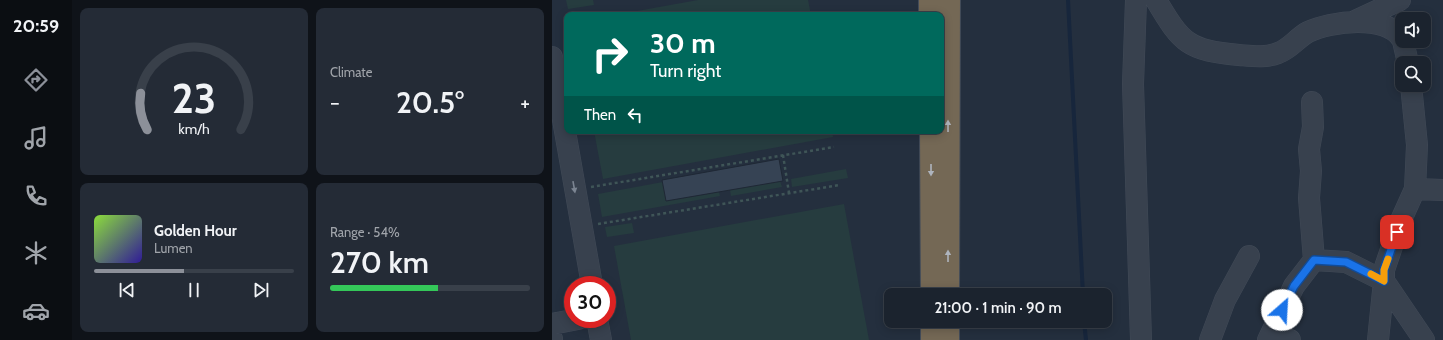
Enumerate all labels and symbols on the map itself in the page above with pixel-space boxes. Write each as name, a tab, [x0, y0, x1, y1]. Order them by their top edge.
one-way arrow	[945, 119, 951, 132]
one-way arrow	[928, 164, 934, 177]
one-way arrow	[571, 181, 577, 193]
pin	[1380, 215, 1414, 249]
one-way arrow	[945, 249, 951, 262]
speed limit sign: 30	[564, 276, 616, 328]
position arrow	[1261, 289, 1303, 331]

